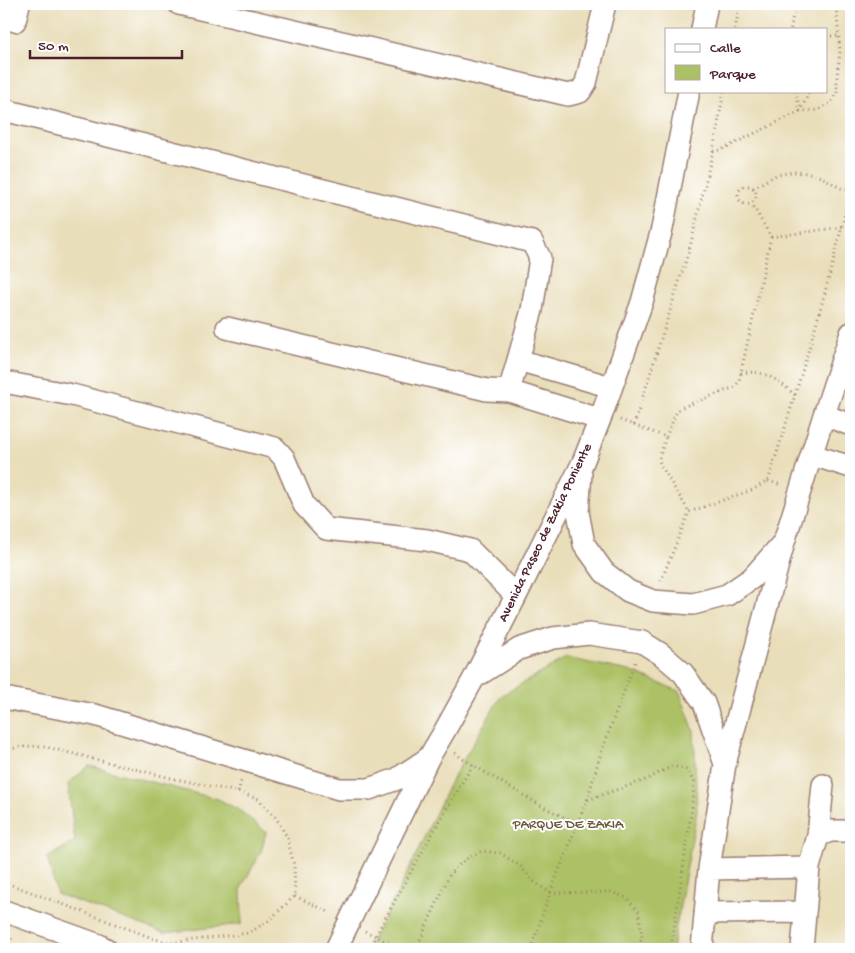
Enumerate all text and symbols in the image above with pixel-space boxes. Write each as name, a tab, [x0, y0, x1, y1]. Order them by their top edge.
scale bar	[30, 28, 182, 60]
legend	[665, 28, 828, 92]
text: 50 m	[38, 38, 69, 56]
text: Calle	[710, 40, 741, 58]
text: Parque	[709, 66, 756, 84]
street label: Avenida Paseo de Zakia Poniente	[495, 440, 597, 625]
park label: PARQUE DE ZAKIA	[512, 817, 624, 834]

